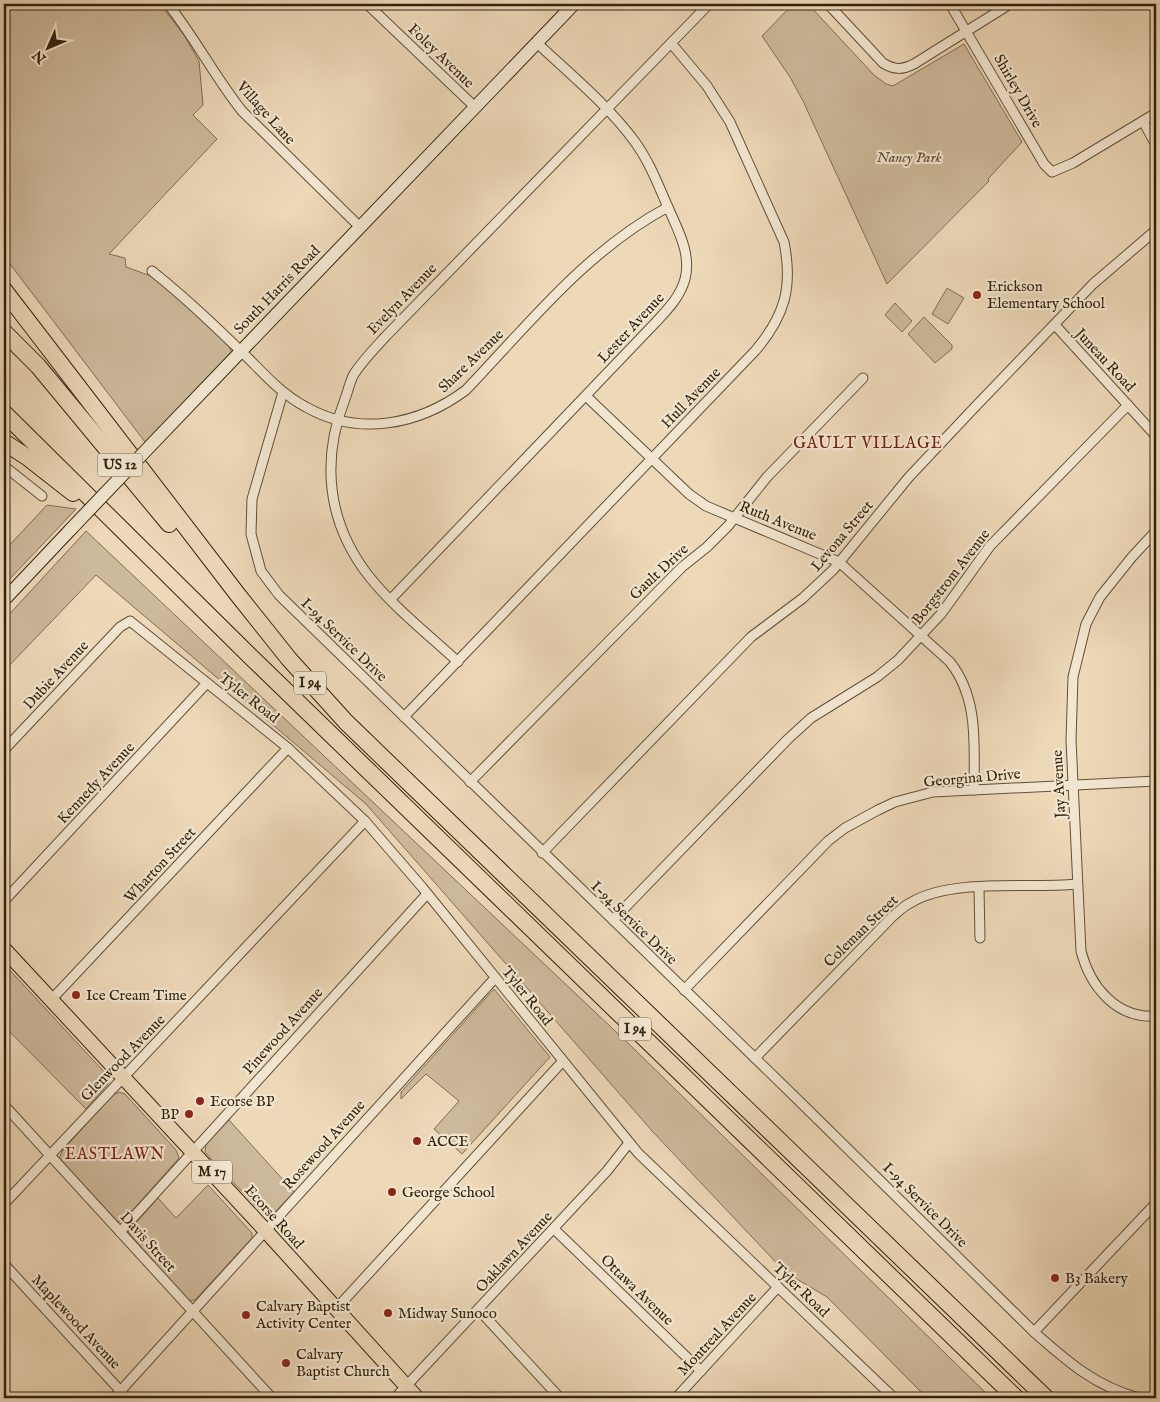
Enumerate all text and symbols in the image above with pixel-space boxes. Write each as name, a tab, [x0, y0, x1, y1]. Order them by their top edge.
street label: Foley Avenue	[404, 20, 478, 92]
north arrow	[22, 22, 72, 72]
text: N	[29, 46, 51, 68]
street label: Shirley Drive	[989, 51, 1047, 131]
street label: Village Lane	[232, 77, 300, 149]
park label: Nancy Park	[876, 148, 942, 167]
street label: South Harris Road	[230, 241, 325, 339]
street label: Evelyn Avenue	[363, 259, 441, 339]
place label: Erickson Elementary School	[987, 277, 1106, 313]
street label: Lester Avenue	[593, 289, 669, 367]
marker: Erickson Elementary School	[971, 289, 983, 301]
street label: Juneau Road	[1069, 323, 1140, 396]
street label: Share Avenue	[434, 325, 508, 397]
street label: Hull Avenue	[657, 363, 725, 433]
district label: GAULT VILLAGE	[793, 434, 943, 454]
road number: US 12	[98, 454, 142, 476]
street label: Levona Street	[807, 496, 877, 576]
street label: Ruth Avenue	[737, 497, 819, 545]
street label: Borgstrom Avenue	[908, 525, 994, 629]
street label: Gault Drive	[626, 540, 692, 604]
street label: I-94 Service Drive	[297, 594, 391, 686]
street label: Dubie Avenue	[19, 636, 93, 714]
street label: Tyler Road	[215, 669, 284, 728]
road number: I 94	[294, 671, 326, 694]
street label: Kennedy Avenue	[53, 738, 139, 828]
street label: Jay Avenue	[1048, 749, 1070, 821]
street label: Georgina Drive	[923, 764, 1021, 792]
street label: Wharton Street	[120, 823, 200, 907]
street label: I-94 Service Drive	[587, 877, 681, 969]
street label: Coleman Street	[820, 891, 902, 971]
street label: Tyler Road	[497, 962, 557, 1030]
street label: Pinewood Avenue	[239, 983, 327, 1078]
place label: Ice Cream Time	[86, 986, 187, 1005]
marker: Ice Cream Time	[70, 989, 82, 1001]
street label: Glenwood Avenue	[77, 1010, 169, 1105]
road number: I 94	[619, 1018, 651, 1040]
place label: Ecorse BP	[210, 1092, 275, 1111]
marker: Ecorse BP	[194, 1095, 206, 1107]
street label: Rosewood Avenue	[279, 1096, 369, 1194]
place label: BP	[160, 1105, 179, 1124]
marker: BP	[183, 1108, 195, 1120]
place label: ACCE	[426, 1132, 469, 1151]
marker: ACCE	[411, 1135, 423, 1147]
district label: EASTLAWN	[65, 1145, 165, 1165]
street label: I-94 Service Drive	[878, 1158, 972, 1252]
road number: M 17	[192, 1160, 232, 1184]
street label: Ecorse Road	[240, 1181, 308, 1254]
place label: George School	[402, 1183, 496, 1202]
marker: George School	[386, 1186, 398, 1198]
street label: Oaklawn Avenue	[471, 1207, 557, 1297]
street label: Davis Street	[116, 1208, 180, 1276]
street label: Ottawa Avenue	[596, 1250, 678, 1330]
street label: Tyler Road	[769, 1258, 834, 1322]
place label: B3 Bakery	[1065, 1269, 1129, 1288]
street label: Maplewood Avenue	[27, 1271, 125, 1373]
marker: B3 Bakery	[1049, 1272, 1061, 1284]
street label: Montreal Avenue	[674, 1288, 761, 1380]
place label: Calvary Baptist Activity Center	[255, 1297, 352, 1333]
place label: Midway Sunoco	[398, 1304, 497, 1323]
marker: Midway Sunoco	[382, 1307, 394, 1319]
marker: Calvary Baptist Activity Center	[240, 1309, 252, 1321]
place label: Calvary Baptist Church	[296, 1345, 390, 1381]
marker: Calvary Baptist Church	[280, 1357, 292, 1369]

